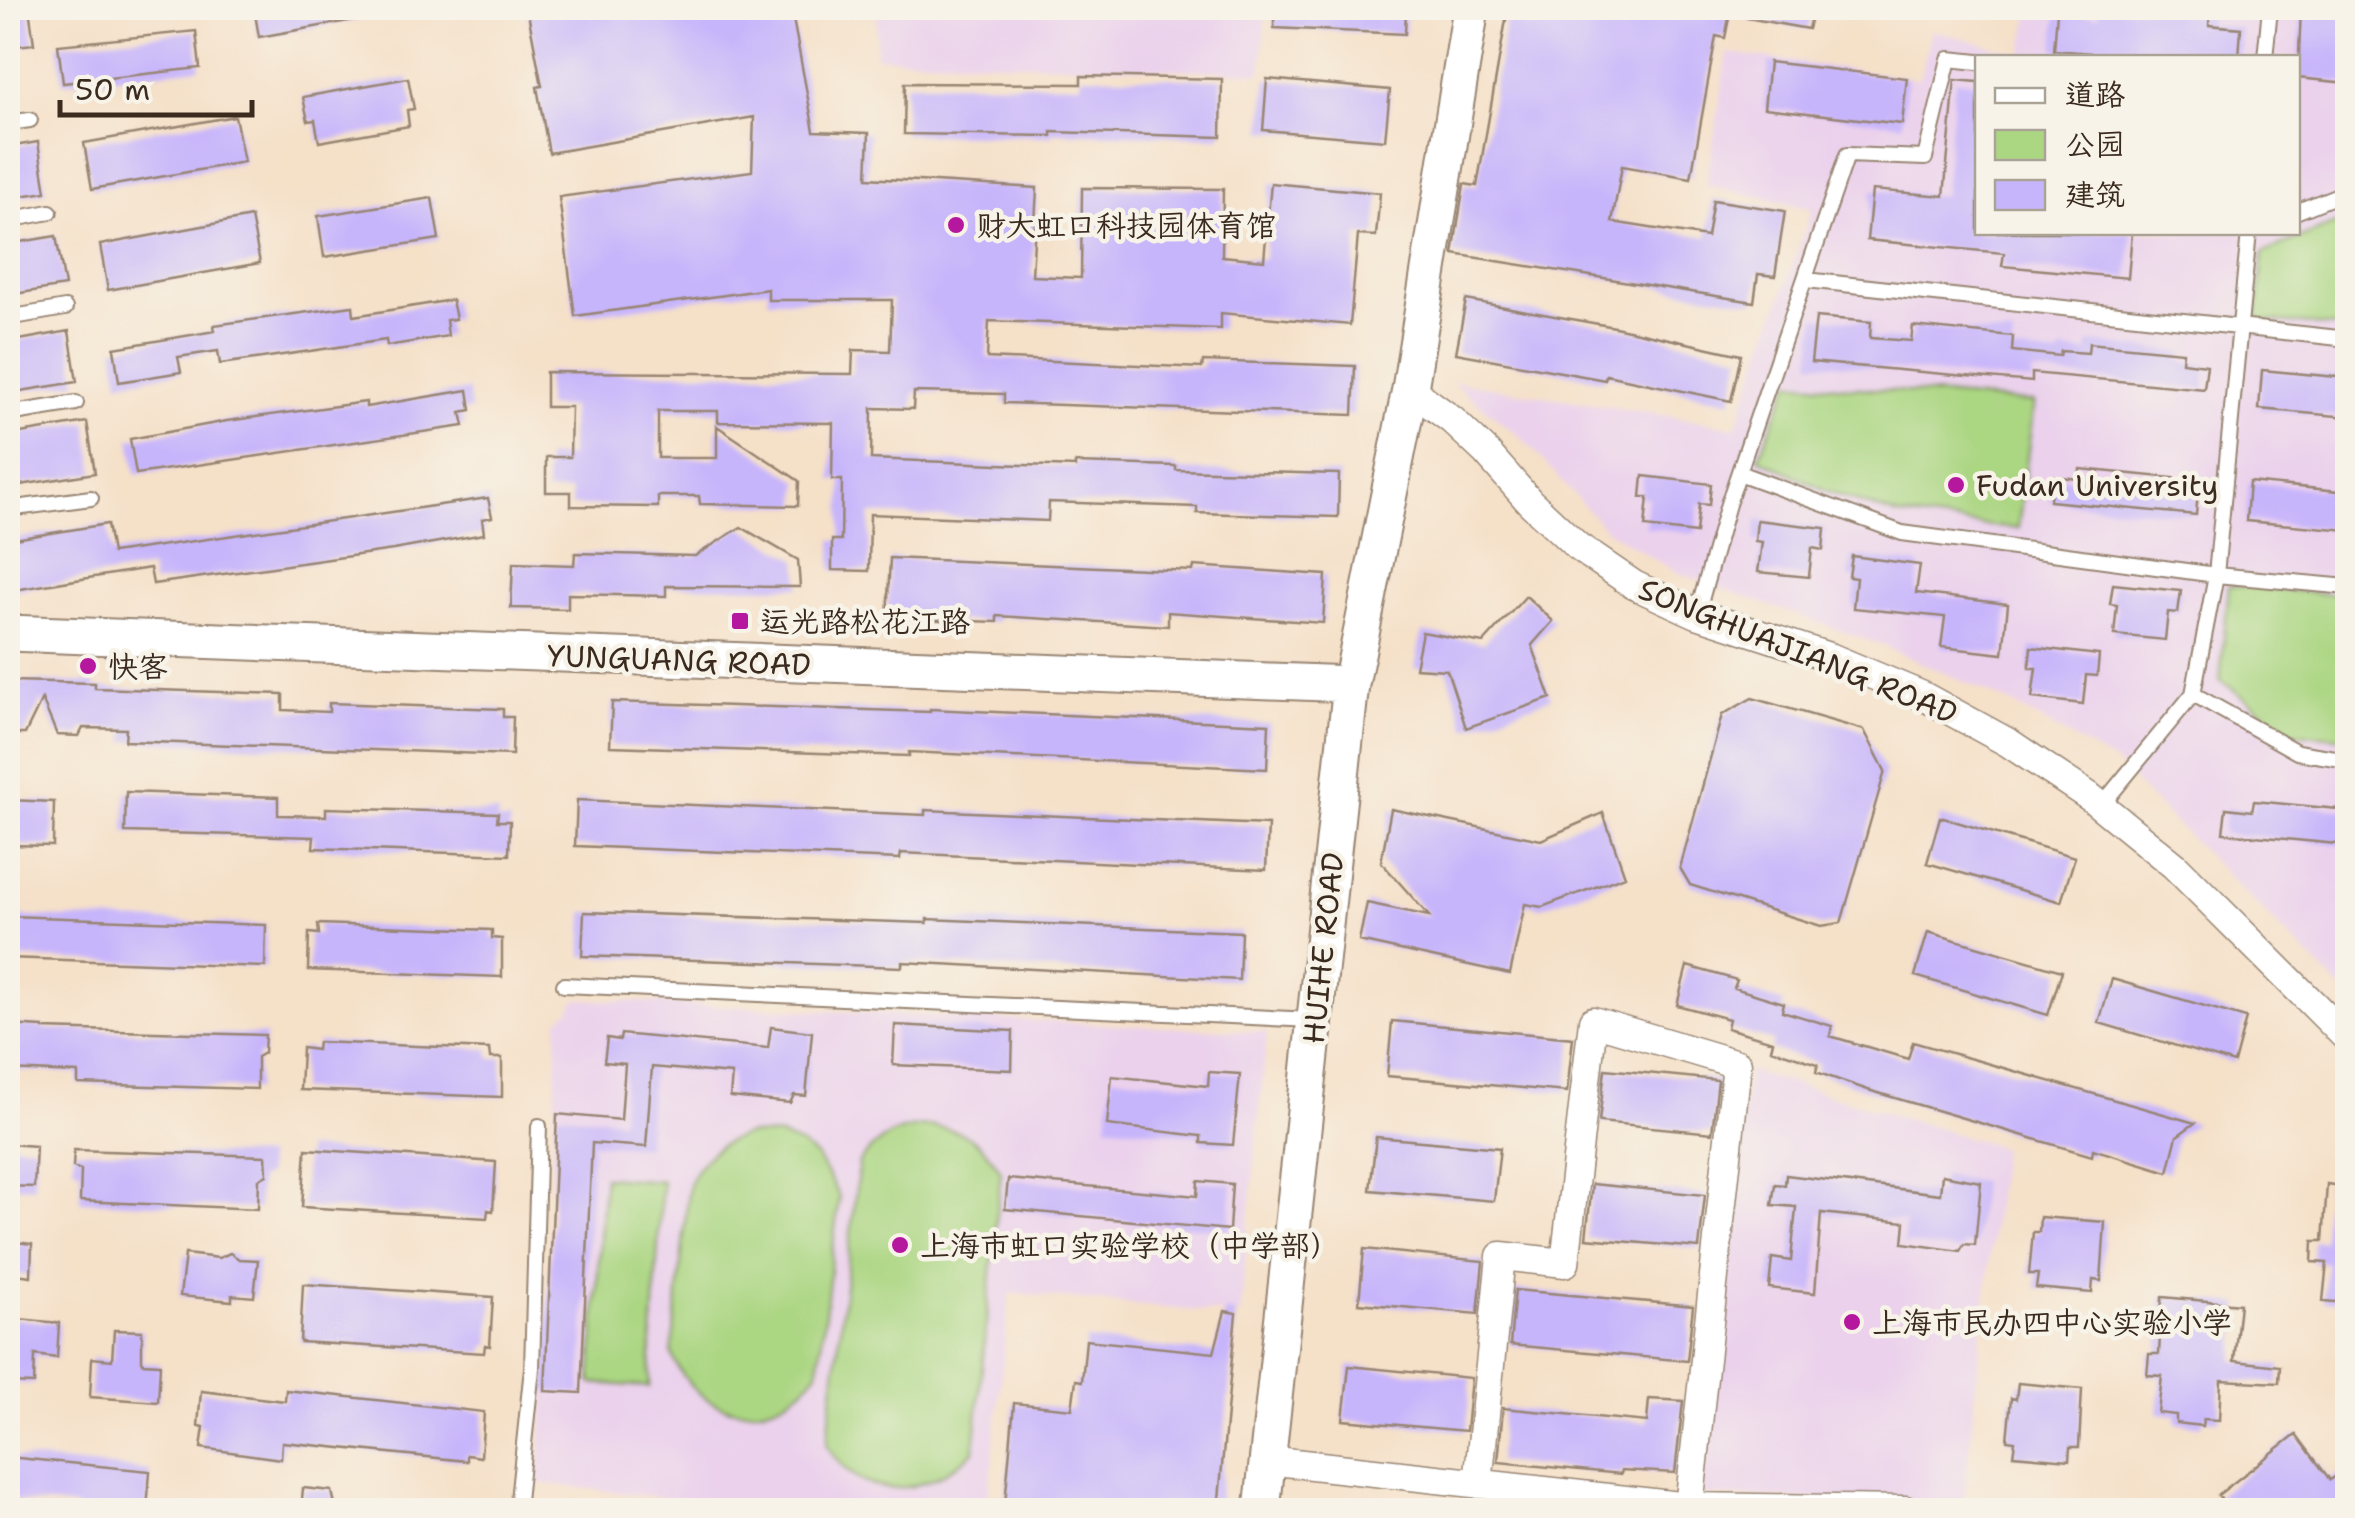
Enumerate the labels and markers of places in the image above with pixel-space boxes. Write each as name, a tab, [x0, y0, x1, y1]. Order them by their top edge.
place label: 财大虹口科技园体育馆	[976, 205, 1276, 246]
marker: 财大虹口科技园体育馆	[945, 214, 967, 236]
place label: Fudan University	[1976, 465, 2218, 506]
marker: Fudan University	[1945, 474, 1967, 496]
place label: 运光路松花江路	[760, 601, 970, 642]
marker: 运光路松花江路	[729, 610, 751, 632]
place label: 快客	[108, 646, 168, 687]
marker: 快客	[77, 655, 99, 677]
place label: 上海市虹口实验学校（中学部）	[920, 1225, 1340, 1266]
marker: 上海市虹口实验学校（中学部）	[889, 1234, 911, 1256]
place label: 上海市民办四中心实验小学	[1872, 1302, 2232, 1343]
marker: 上海市民办四中心实验小学	[1841, 1311, 1863, 1333]

